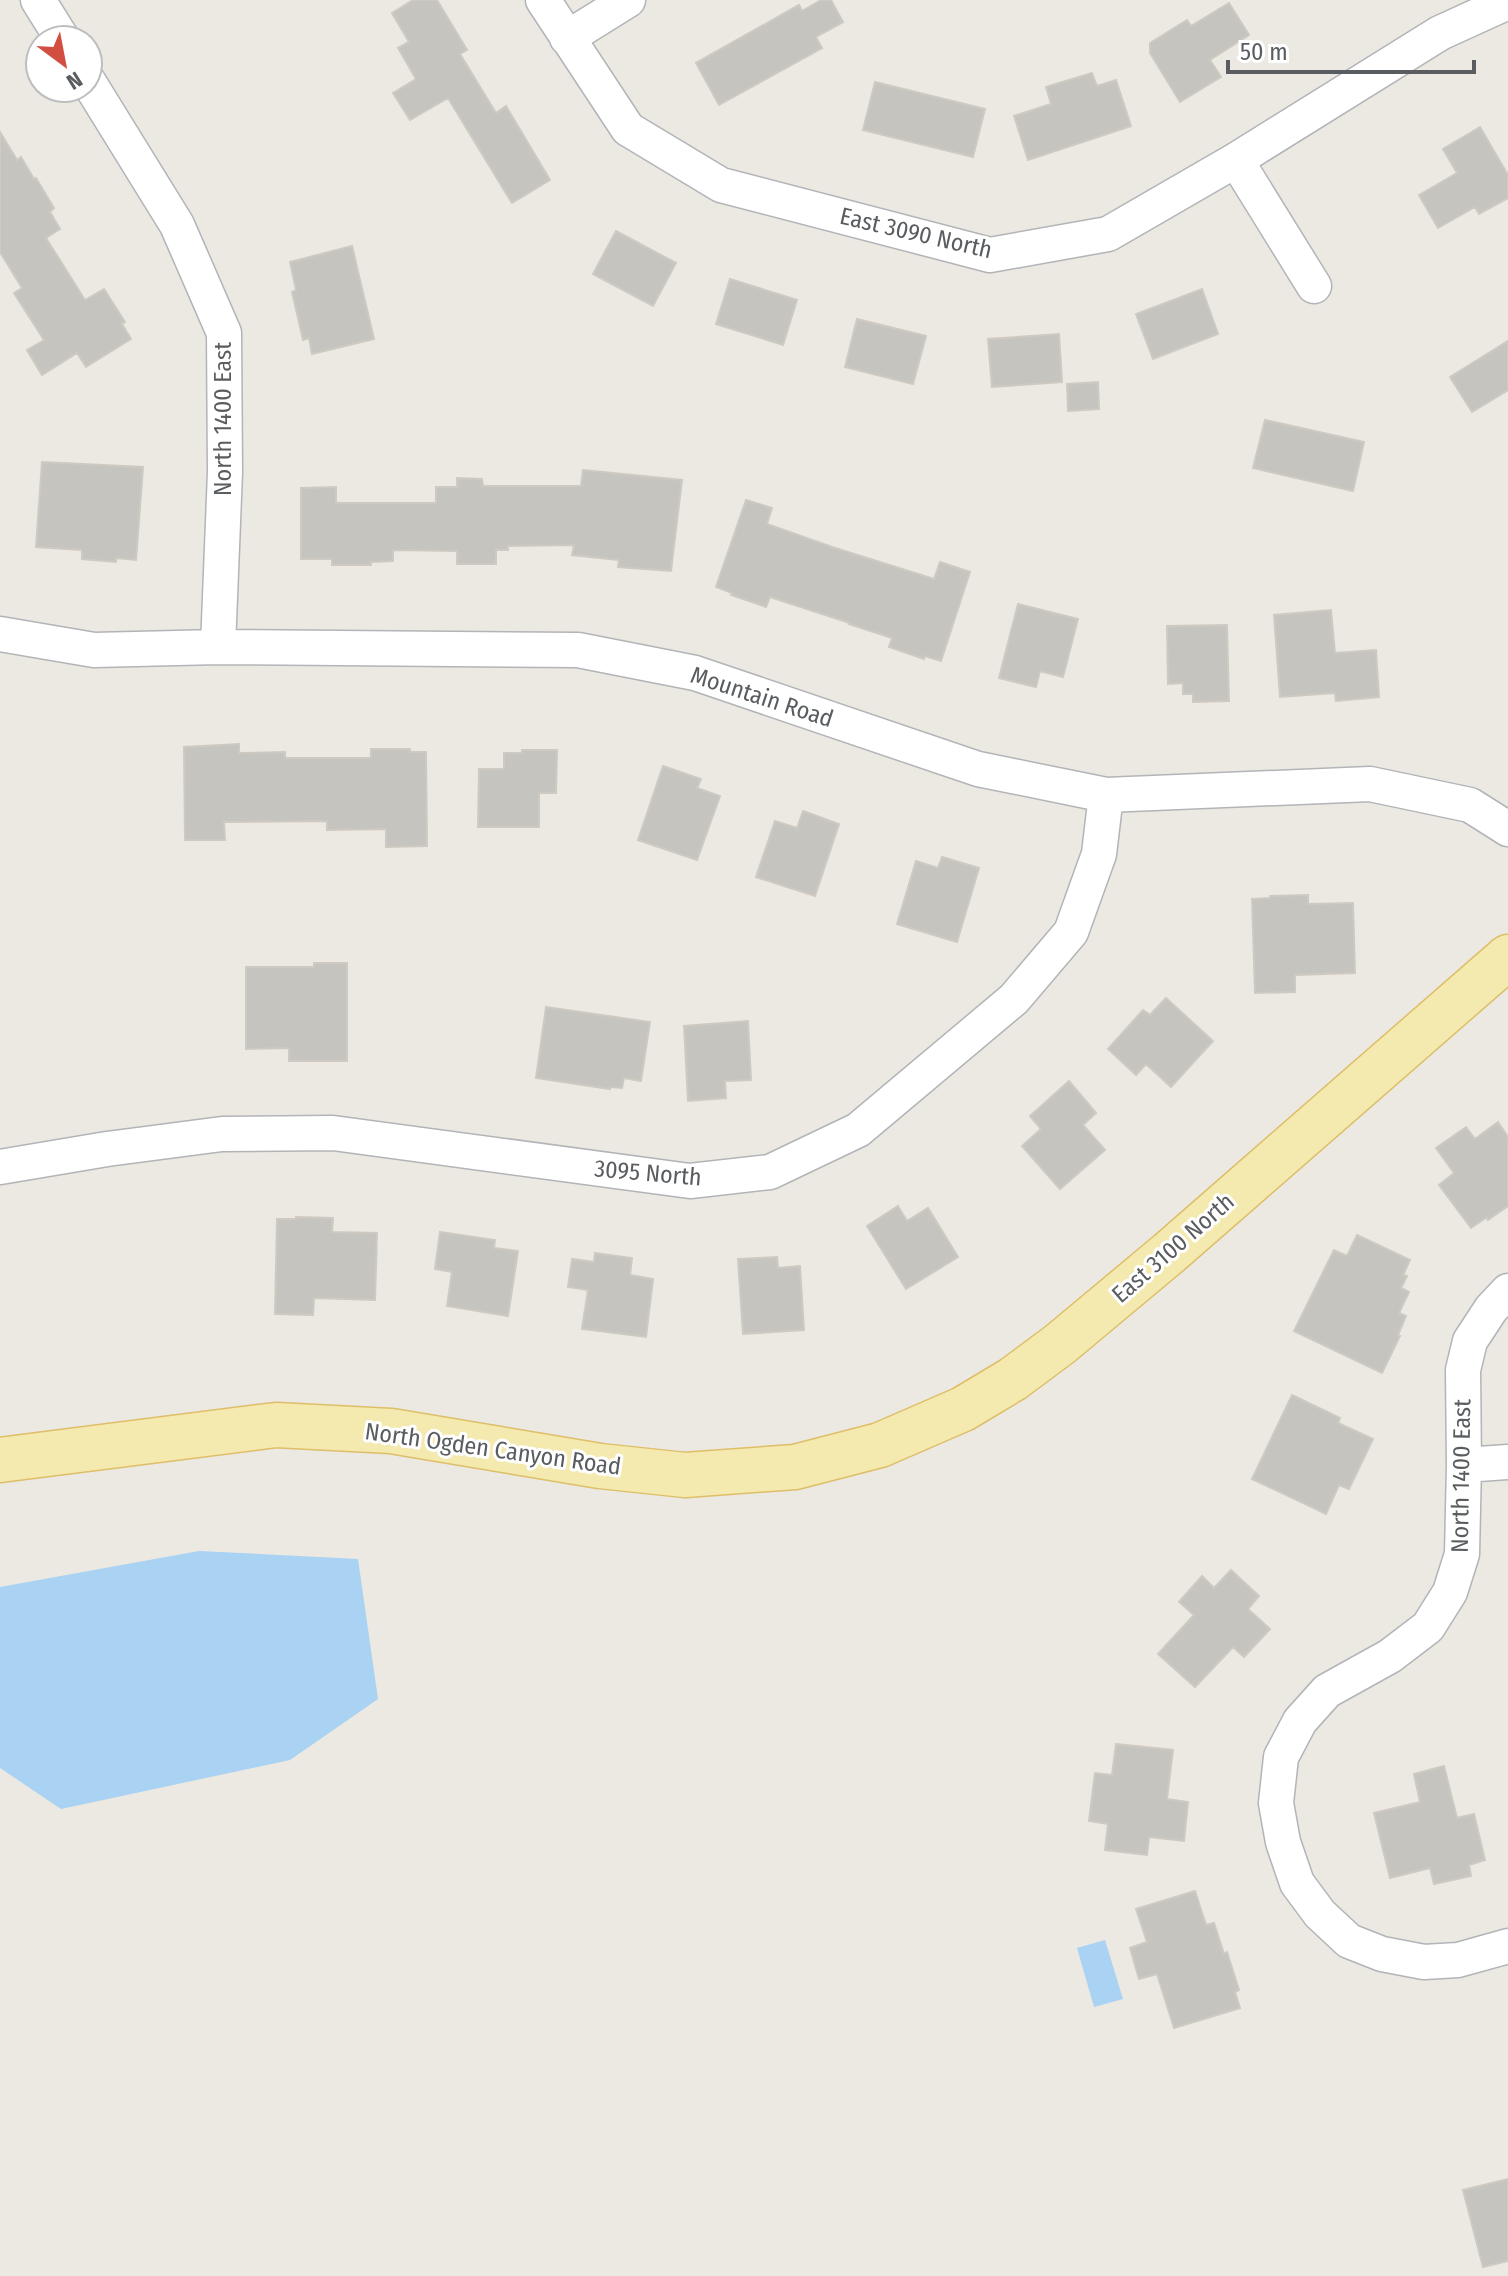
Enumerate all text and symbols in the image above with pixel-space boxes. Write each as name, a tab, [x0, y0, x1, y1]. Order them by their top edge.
north arrow	[24, 24, 104, 104]
scale bar	[1228, 24, 1474, 74]
text: 50 m	[1240, 38, 1288, 66]
text: N	[62, 66, 87, 95]
street label: East 3090 North	[837, 202, 995, 264]
street label: North 1400 East	[209, 342, 237, 496]
street label: Mountain Road	[687, 661, 837, 733]
street label: 3095 North	[593, 1154, 703, 1192]
street label: East 3100 North	[1106, 1187, 1240, 1309]
street label: North 1400 East	[1446, 1399, 1476, 1553]
street label: North Ogden Canyon Road	[363, 1417, 623, 1481]

